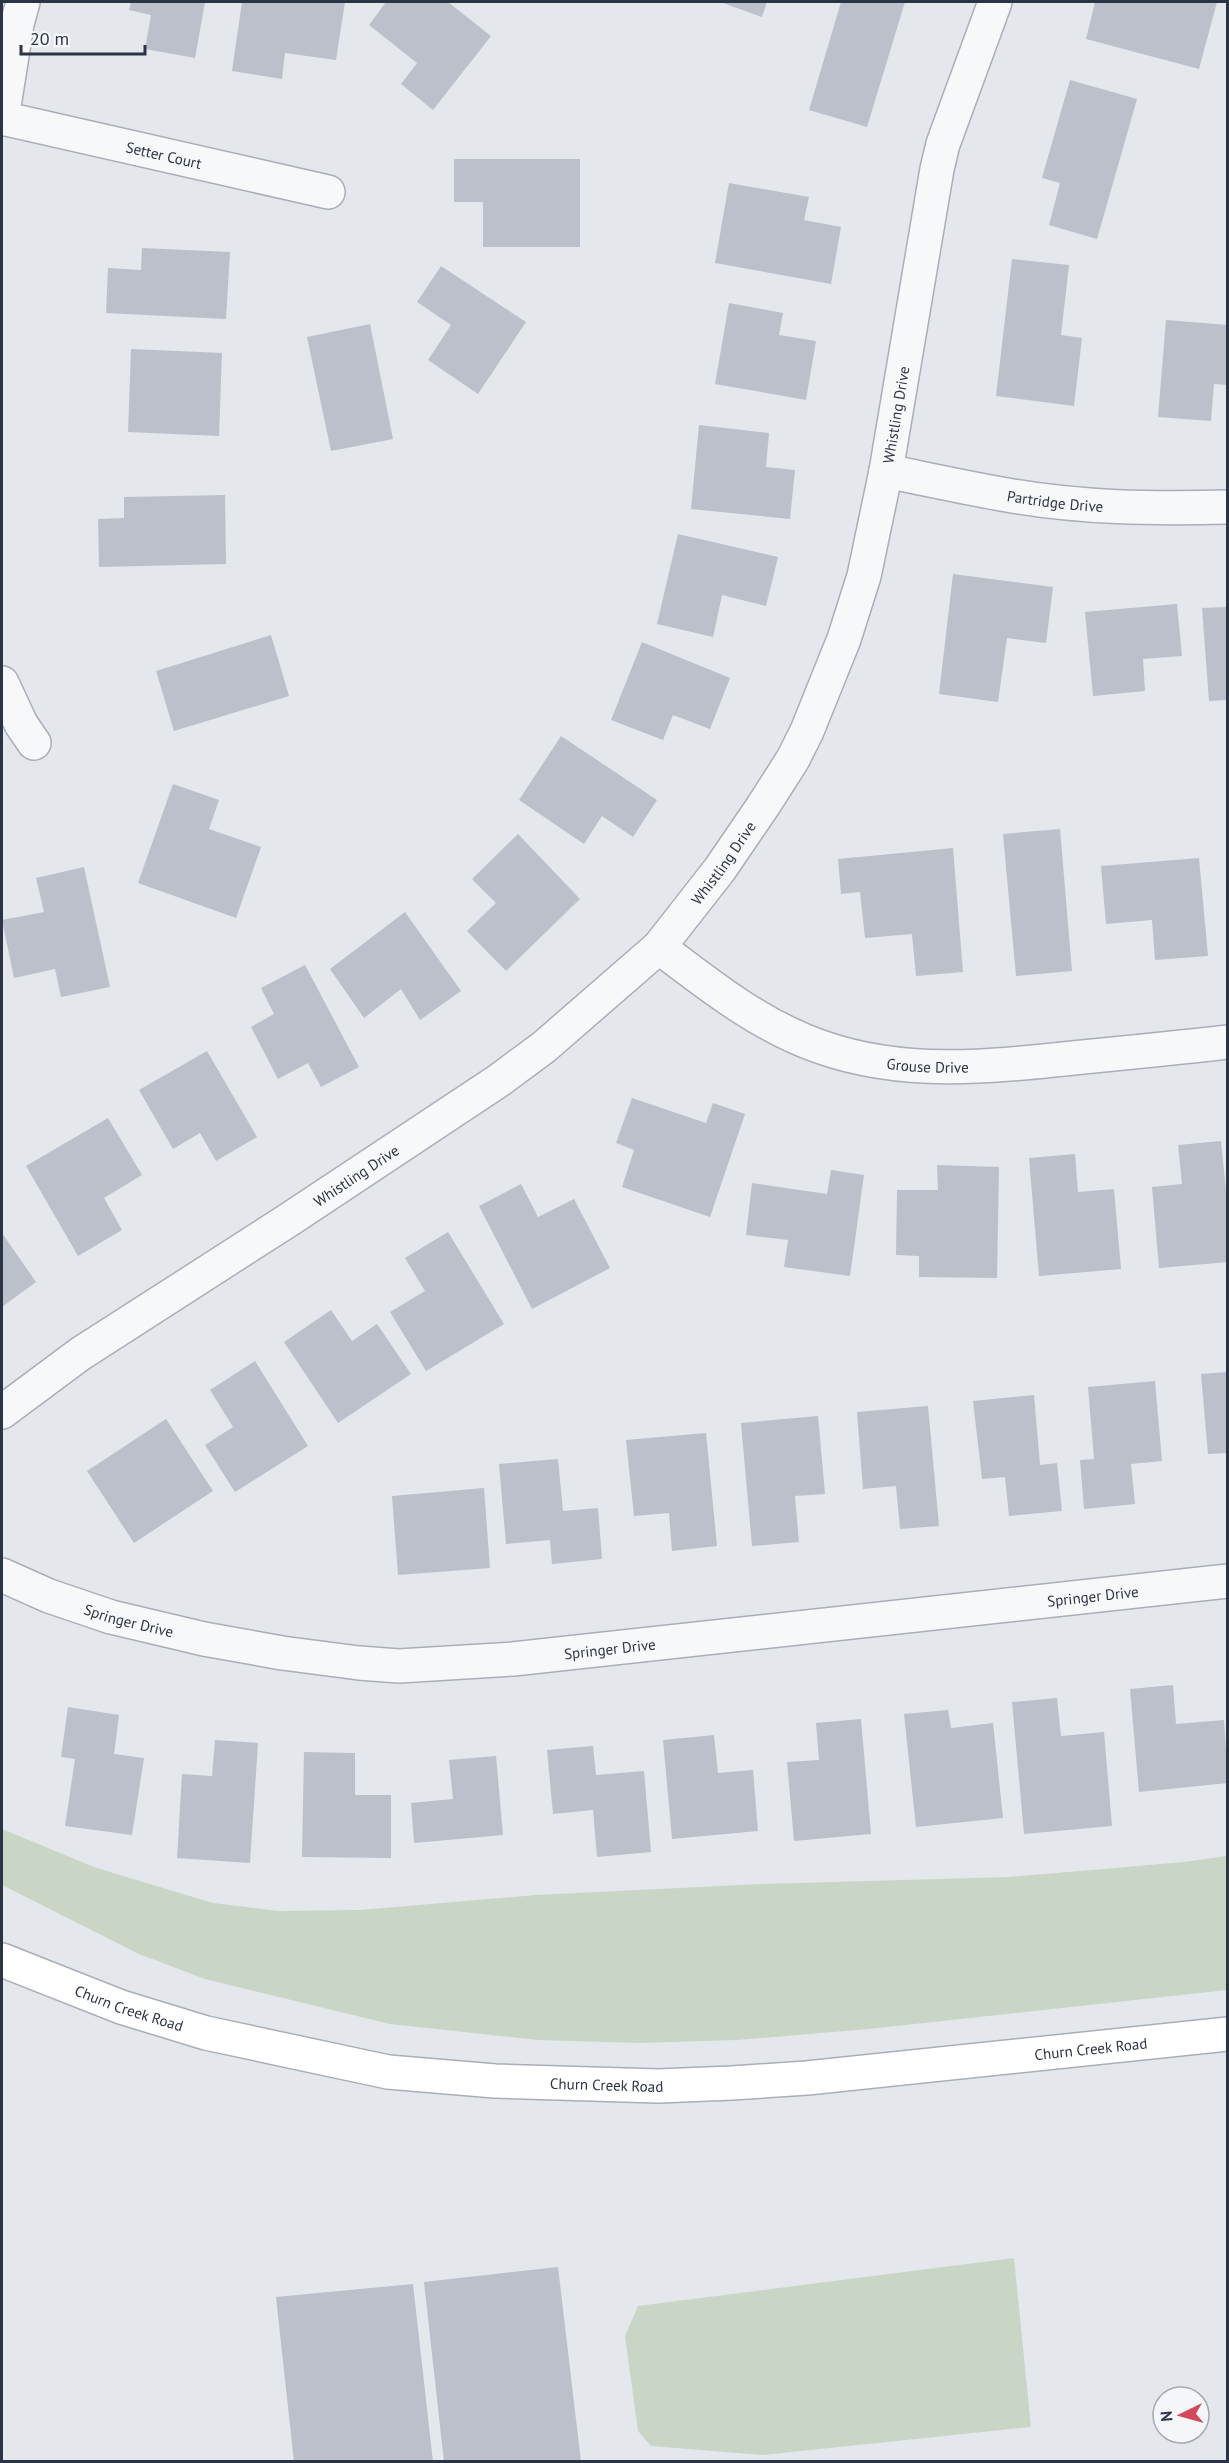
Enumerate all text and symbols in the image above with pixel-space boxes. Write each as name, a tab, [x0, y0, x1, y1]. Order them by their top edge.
scale bar	[21, 18, 146, 56]
text: 20 m	[30, 27, 69, 50]
street label: Setter Court	[124, 137, 204, 173]
street label: Whistling Drive	[878, 365, 913, 465]
street label: Partridge Drive	[1006, 486, 1104, 515]
street label: Whistling Drive	[686, 817, 760, 908]
street label: Grouse Drive	[886, 1053, 969, 1076]
street label: Whistling Drive	[310, 1140, 402, 1210]
street label: Springer Drive	[1046, 1581, 1140, 1610]
street label: Springer Drive	[82, 1599, 175, 1641]
street label: Springer Drive	[563, 1634, 656, 1663]
street label: Churn Creek Road	[72, 1980, 186, 2035]
street label: Churn Creek Road	[1033, 2033, 1148, 2064]
street label: Churn Creek Road	[550, 2073, 664, 2096]
north arrow	[1151, 2385, 1211, 2445]
text: N	[1156, 2410, 1176, 2422]

